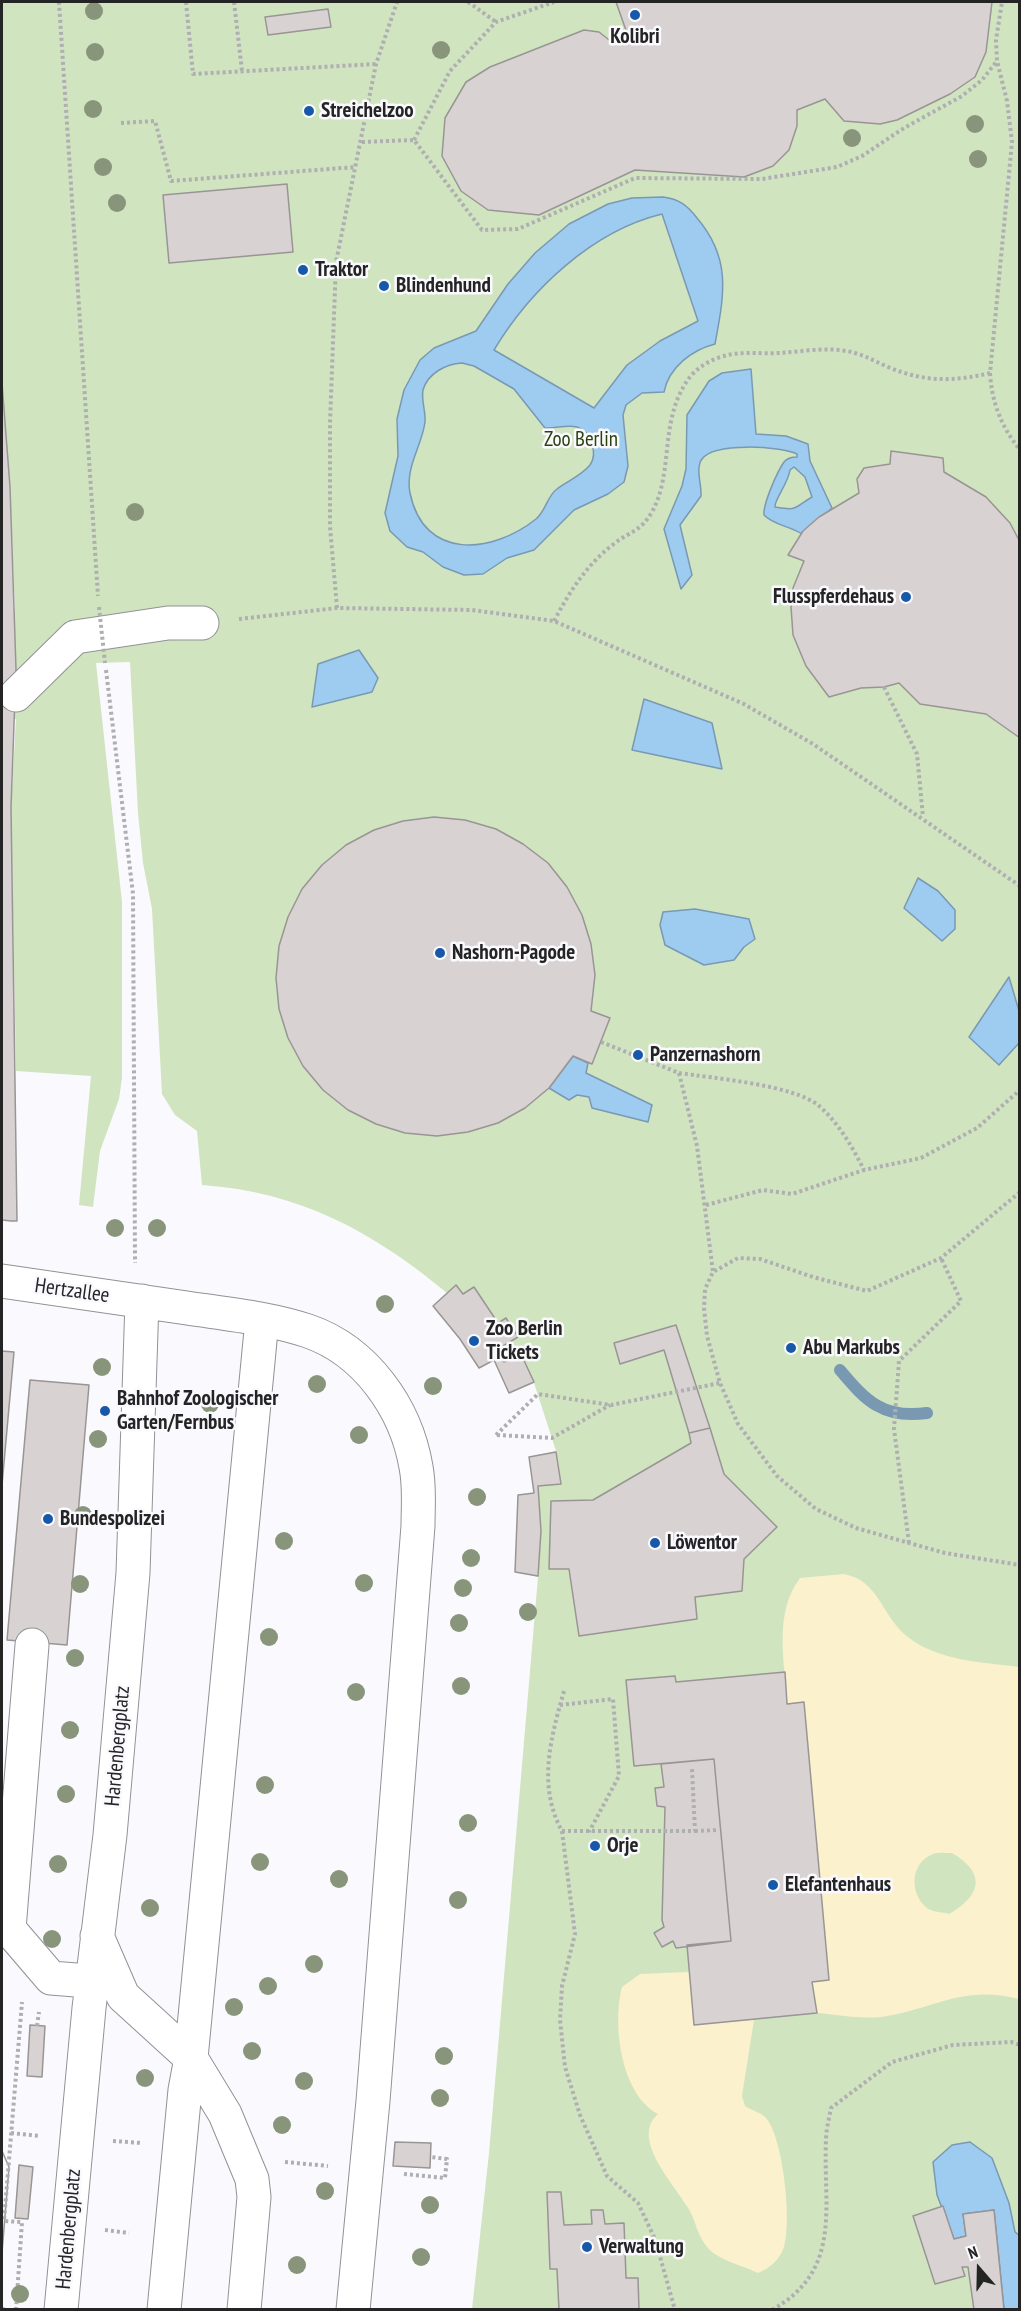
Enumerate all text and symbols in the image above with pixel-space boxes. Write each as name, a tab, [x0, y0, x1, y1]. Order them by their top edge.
marker: Kolibri	[628, 8, 642, 22]
place label: Kolibri	[610, 24, 660, 50]
place label: Streichelzoo	[321, 98, 414, 124]
marker: Streichelzoo	[302, 104, 316, 118]
place label: Traktor	[315, 257, 368, 283]
marker: Traktor	[296, 263, 310, 277]
place label: Blindenhund	[396, 273, 491, 299]
marker: Blindenhund	[377, 279, 391, 293]
park label: Zoo Berlin	[544, 427, 618, 453]
place label: Flusspferdehaus	[773, 584, 894, 610]
marker: Flusspferdehaus	[899, 590, 913, 604]
place label: Nashorn-Pagode	[452, 940, 575, 966]
marker: Nashorn-Pagode	[433, 946, 447, 960]
place label: Panzernashorn	[650, 1042, 760, 1068]
marker: Panzernashorn	[631, 1048, 645, 1062]
street label: Hertzallee	[33, 1273, 111, 1309]
place label: Zoo Berlin Tickets	[486, 1316, 562, 1366]
marker: Zoo Berlin Tickets	[467, 1334, 481, 1348]
place label: Abu Markubs	[803, 1335, 900, 1361]
marker: Abu Markubs	[784, 1341, 798, 1355]
place label: Bahnhof Zoologischer Garten/Fernbus	[117, 1386, 279, 1436]
marker: Bahnhof Zoologischer Garten/Fernbus	[98, 1404, 112, 1418]
place label: Bundespolizei	[60, 1506, 165, 1532]
marker: Bundespolizei	[41, 1512, 55, 1526]
place label: Löwentor	[667, 1530, 737, 1556]
marker: Löwentor	[648, 1536, 662, 1550]
street label: Hardenbergplatz	[100, 1685, 136, 1807]
place label: Orje	[607, 1833, 638, 1859]
marker: Orje	[588, 1839, 602, 1853]
place label: Elefantenhaus	[785, 1872, 891, 1898]
marker: Elefantenhaus	[766, 1878, 780, 1892]
street label: Hardenbergplatz	[51, 2168, 87, 2290]
place label: Verwaltung	[599, 2234, 684, 2260]
north arrow	[949, 2239, 1009, 2299]
marker: Verwaltung	[580, 2240, 594, 2254]
text: N	[965, 2241, 980, 2263]

